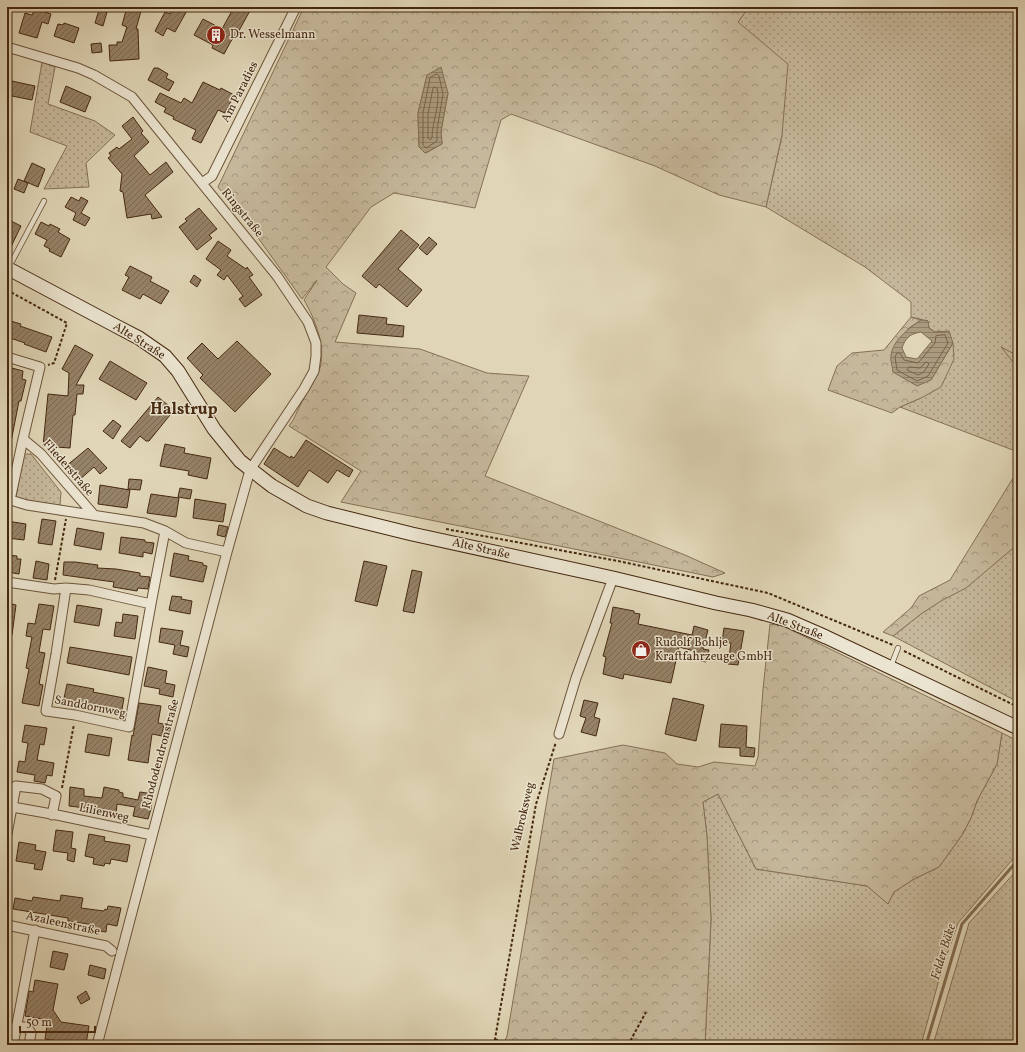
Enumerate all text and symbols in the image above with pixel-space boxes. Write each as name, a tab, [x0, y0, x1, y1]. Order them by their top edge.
building icon: Dr. Wesselmann	[205, 24, 227, 46]
place label: Dr. Wesselmann	[230, 27, 315, 43]
street label: Am Paradies	[218, 59, 262, 125]
street label: Ringstraße	[217, 185, 267, 241]
street label: Alte Straße	[110, 319, 168, 364]
district label: Halstrup	[150, 399, 218, 421]
street label: Fliederstraße	[39, 436, 97, 500]
street label: Alte Straße	[450, 535, 512, 563]
street label: Alte Straße	[765, 608, 826, 644]
place label: Rudolf Bohlje Kraftfahrzeuge GmbH	[655, 635, 772, 665]
shop icon: Rudolf Bohlje Kraftfahrzeuge GmbH	[630, 639, 652, 661]
street label: Sanddornweg	[53, 692, 127, 722]
street label: Rhododendronstraße	[139, 697, 183, 811]
street label: Walbroksweg	[507, 781, 539, 853]
street label: Lilienweg	[77, 800, 131, 826]
street label: Azaleenstraße	[24, 908, 102, 940]
water label: Felder Bäke	[927, 922, 961, 982]
scale bar	[20, 1008, 95, 1034]
text: 50 m	[26, 1015, 52, 1031]

